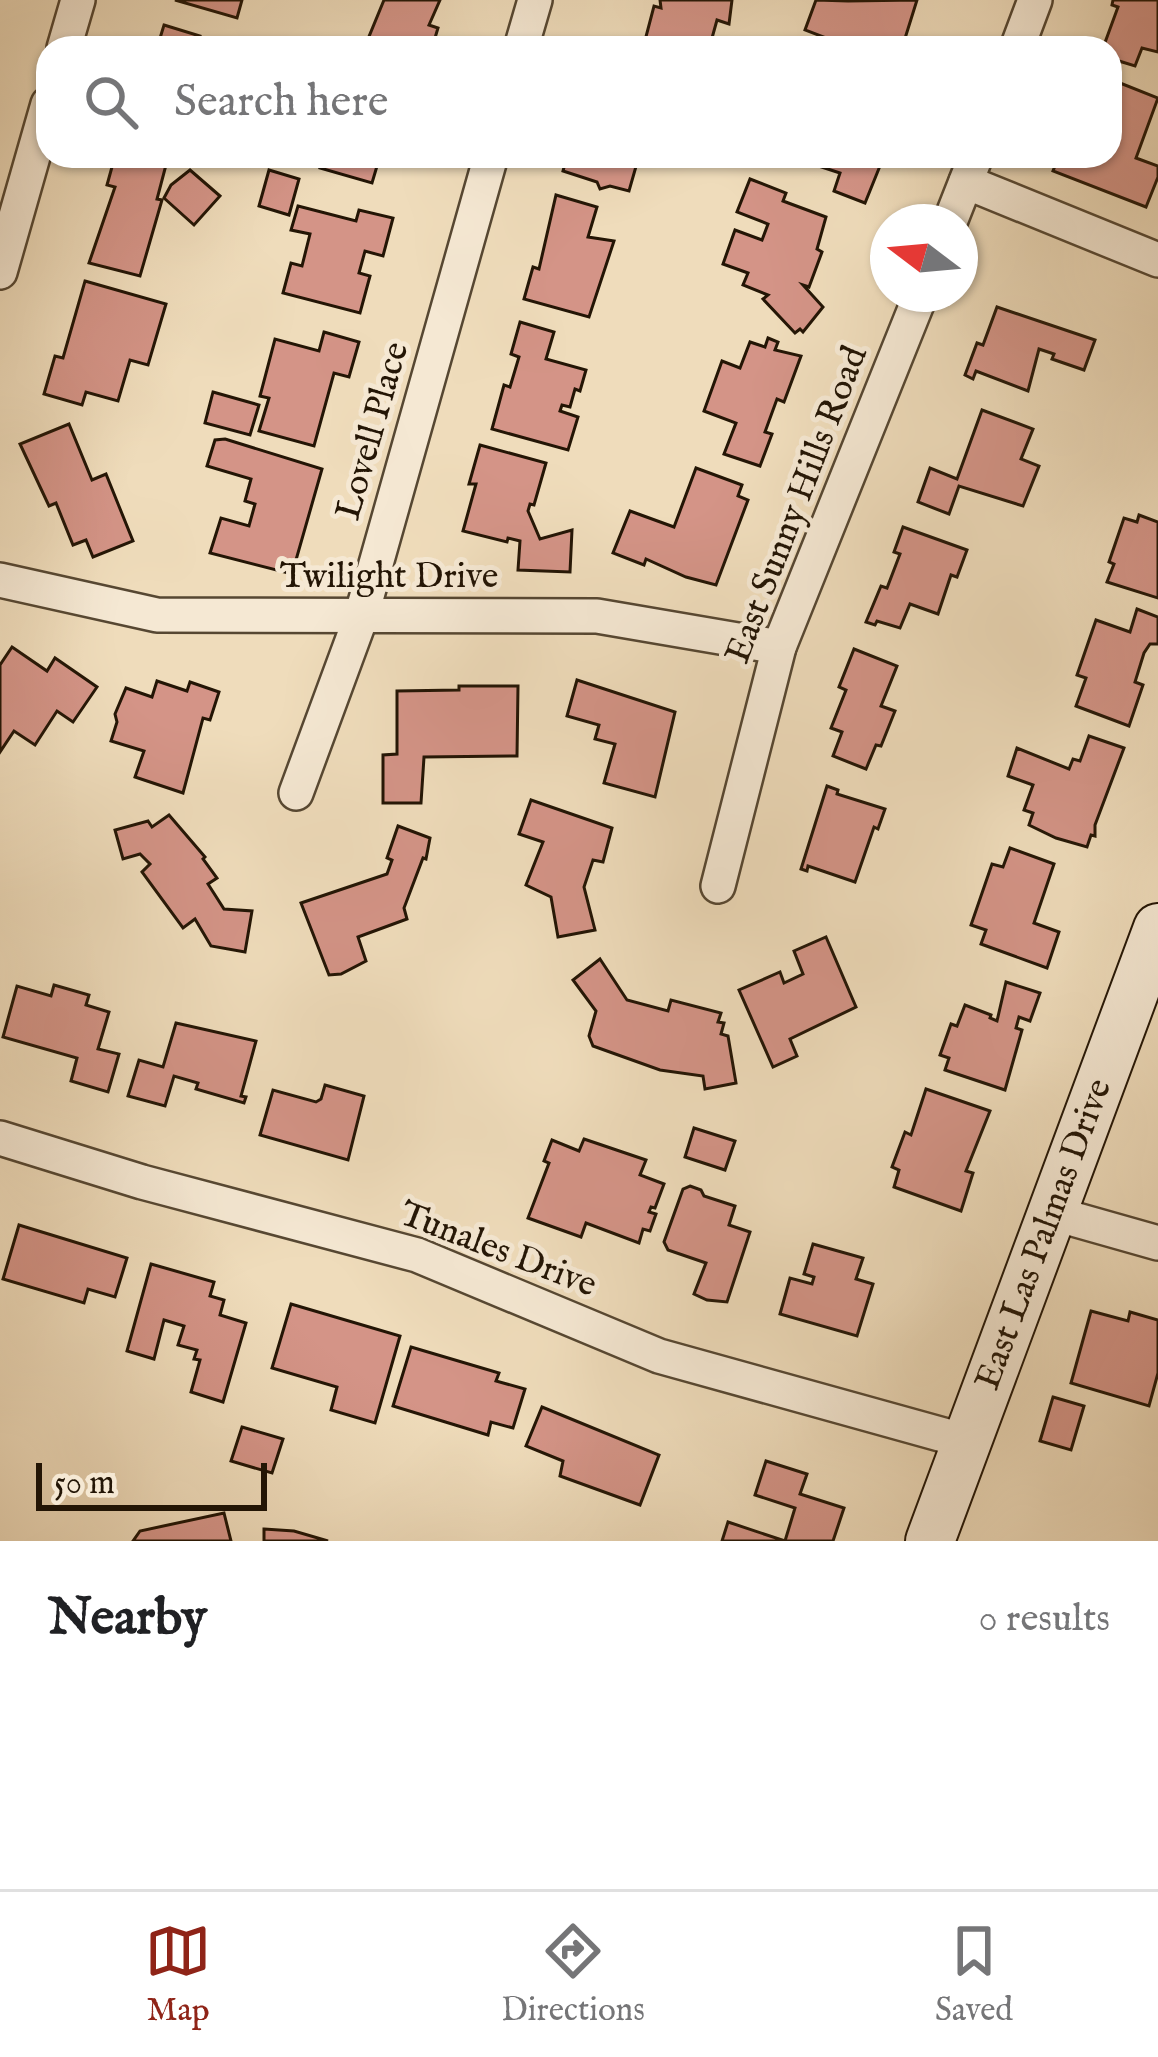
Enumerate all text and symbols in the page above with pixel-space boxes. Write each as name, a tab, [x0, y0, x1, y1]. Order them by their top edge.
search box	[36, 36, 1122, 168]
icon: search	[78, 69, 144, 135]
text: Search here	[174, 74, 388, 131]
north arrow	[870, 204, 978, 312]
street label: Lovell Place	[326, 337, 420, 525]
street label: East Sunny Hills Road	[715, 339, 879, 670]
street label: Twilight Drive	[280, 554, 498, 600]
street label: East Las Palmas Drive	[965, 1072, 1123, 1397]
street label: Tunales Drive	[393, 1191, 603, 1309]
scale bar	[36, 1457, 267, 1510]
text: 50 m	[54, 1463, 115, 1505]
text: Nearby	[48, 1587, 207, 1652]
text: 0 results	[978, 1595, 1110, 1644]
tab: Map	[145, 1918, 211, 2032]
tab: Directions	[501, 1918, 645, 2032]
tab: Saved	[935, 1918, 1013, 2032]

